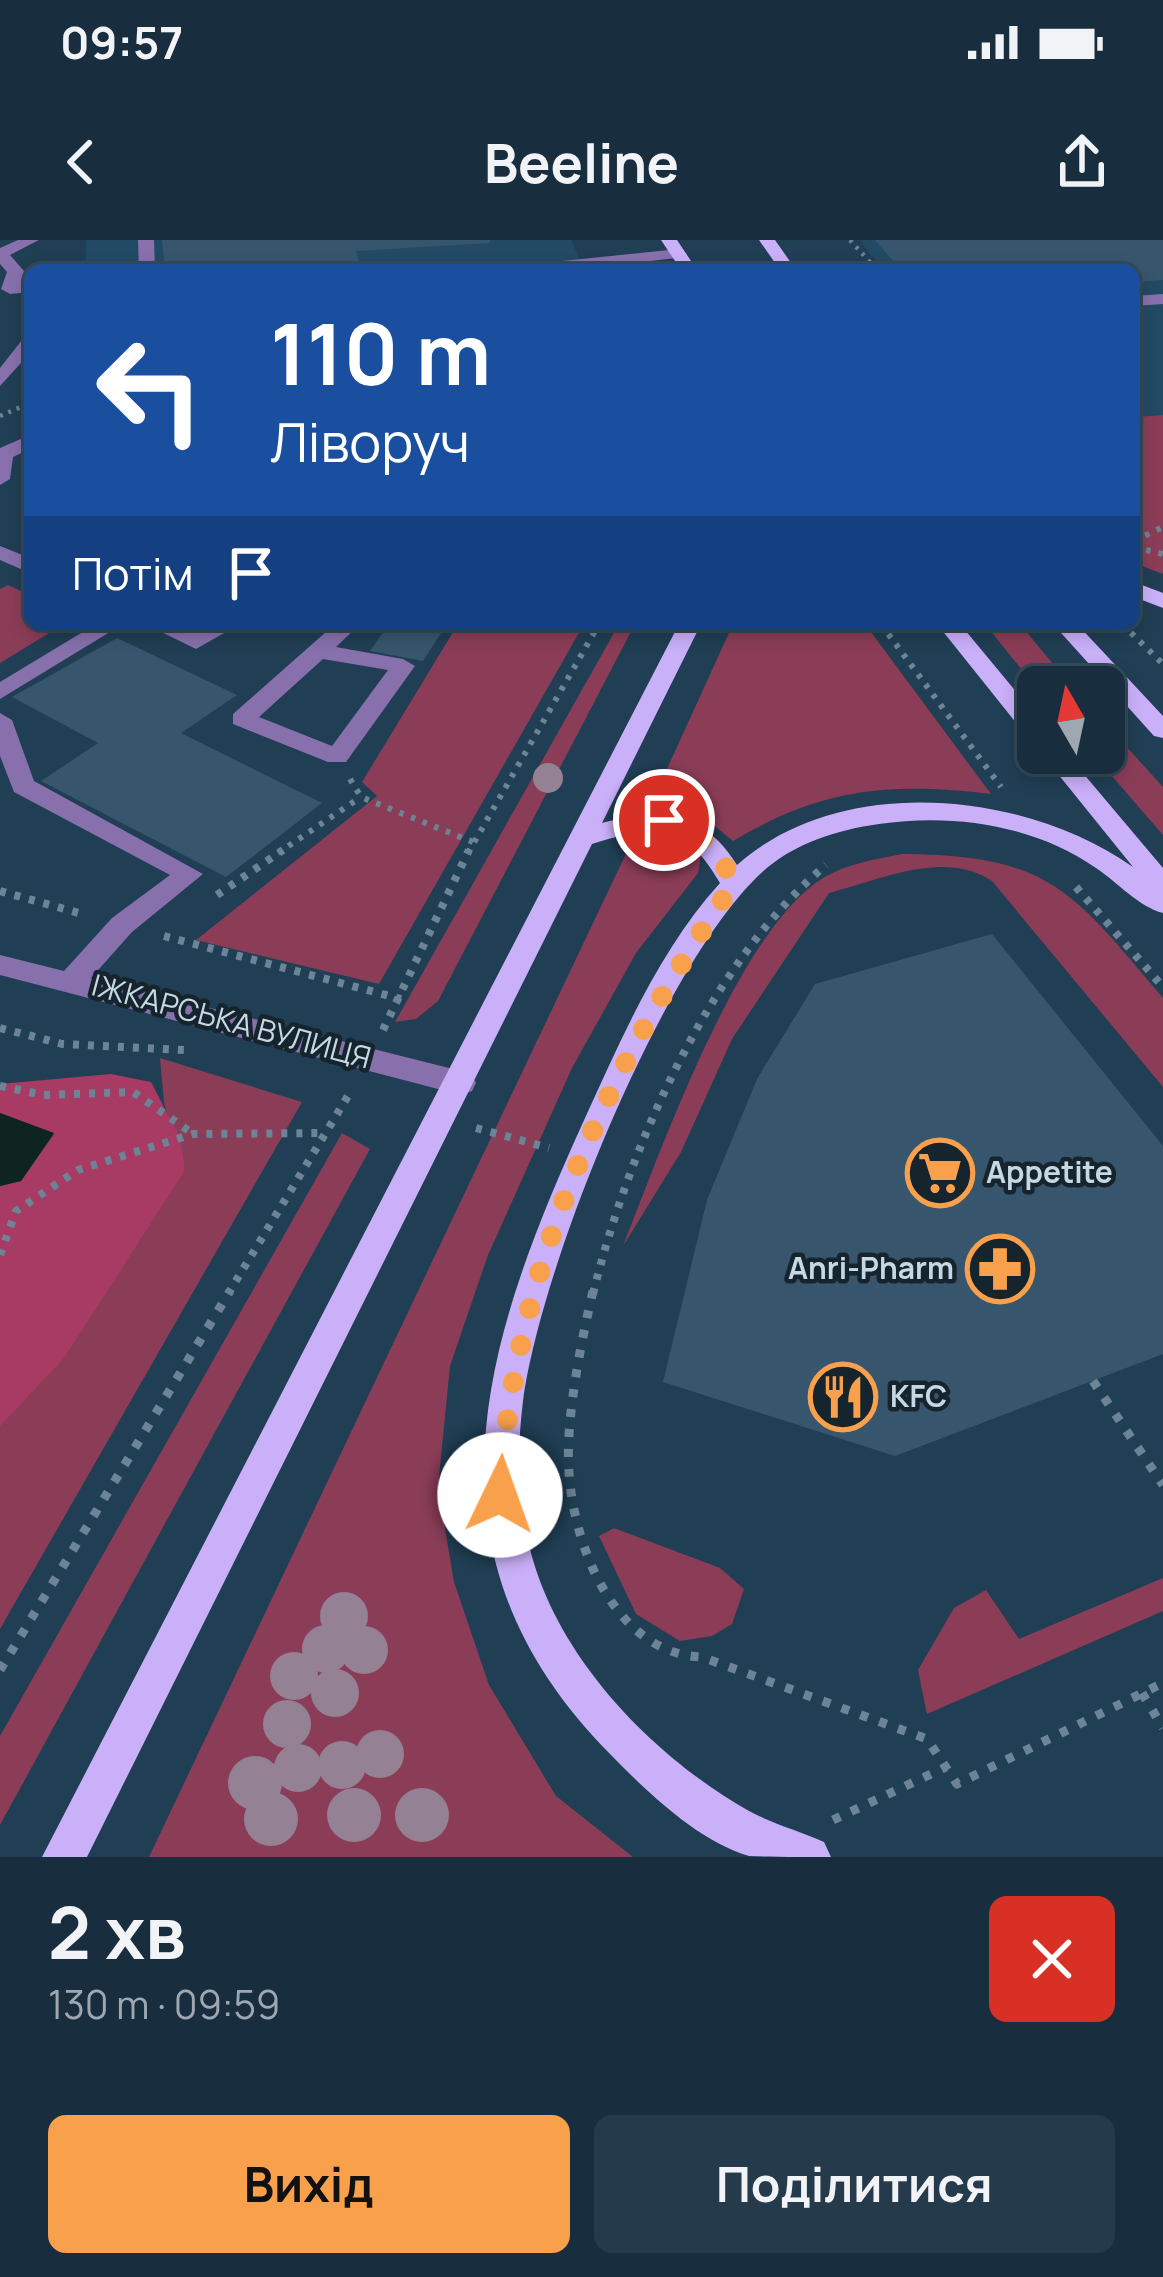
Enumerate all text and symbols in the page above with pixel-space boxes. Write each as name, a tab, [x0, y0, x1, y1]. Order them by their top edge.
text: 09:57	[60, 11, 183, 73]
text: Beeline	[484, 125, 679, 199]
icon: back	[48, 129, 114, 195]
icon: share	[1049, 129, 1115, 195]
text: 110 m	[270, 295, 491, 410]
icon: left	[72, 312, 228, 468]
text: Ліворуч	[270, 404, 470, 478]
icon: arrive	[218, 540, 284, 606]
text: Потім	[72, 542, 194, 604]
north arrow	[1017, 666, 1125, 774]
map controls	[1017, 666, 1125, 774]
pin	[613, 769, 715, 871]
icon: arrive	[631, 787, 697, 853]
street label: ІЖКАРСЬКА ВУЛИЦЯ	[87, 964, 375, 1078]
supermarket icon: Appetite	[905, 1138, 975, 1208]
place label: Appetite	[986, 1151, 1113, 1192]
pharmacy icon: Anri-Pharm	[965, 1234, 1035, 1304]
place label: Anri-Pharm	[788, 1247, 954, 1288]
restaurant icon: KFC	[808, 1362, 878, 1432]
place label: KFC	[890, 1375, 947, 1416]
position arrow	[437, 1432, 563, 1558]
text: 2 хв	[48, 1882, 185, 1981]
button: close	[989, 1896, 1115, 2022]
text: 130 m · 09:59	[48, 1977, 280, 2031]
button: Вихід	[48, 2115, 570, 2253]
button: Поділитися	[594, 2115, 1115, 2253]

